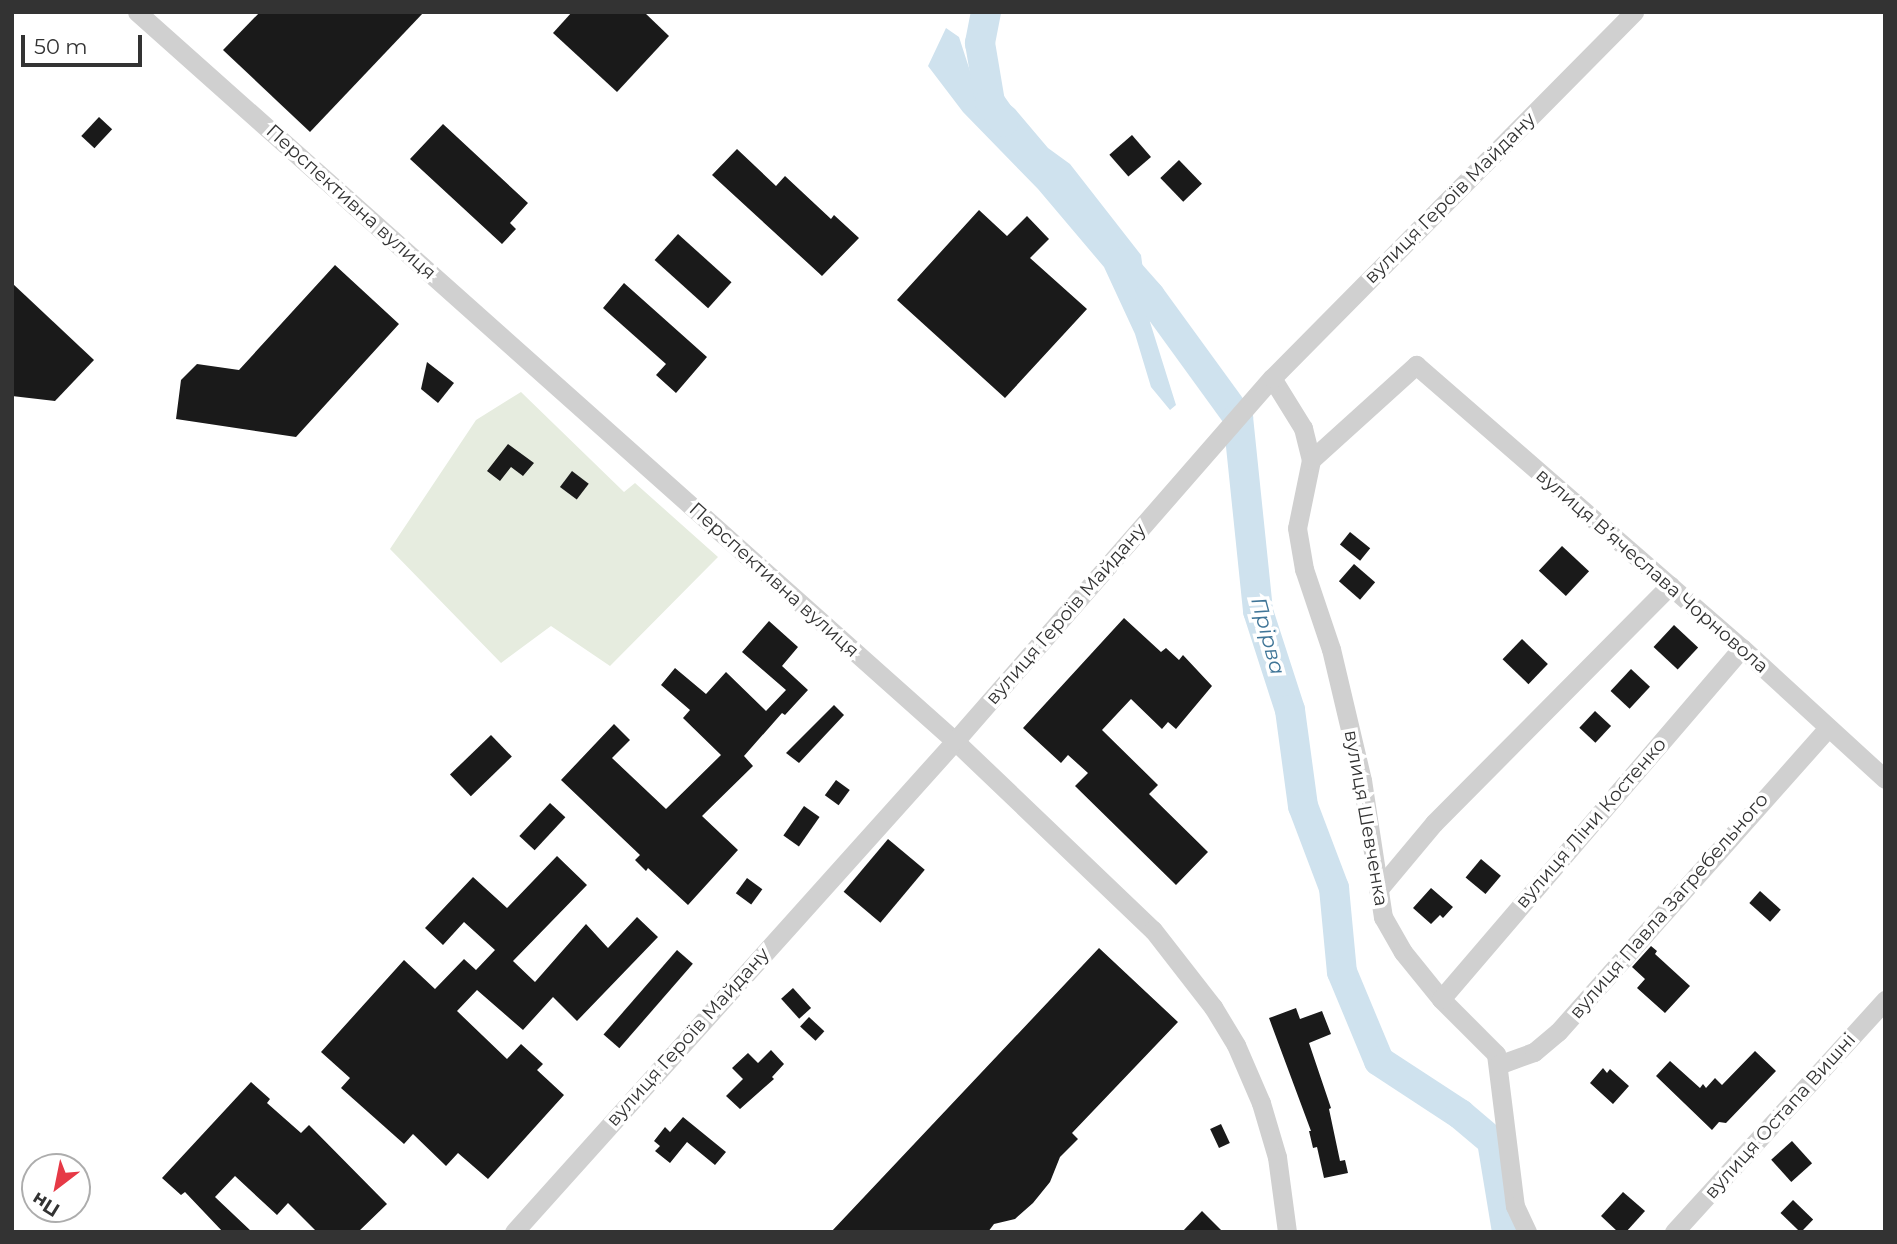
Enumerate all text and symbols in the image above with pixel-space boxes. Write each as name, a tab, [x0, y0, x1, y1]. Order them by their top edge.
scale bar	[24, 21, 145, 65]
text: 50 m	[34, 34, 88, 59]
street label: вулиця Героїв Майдану	[1360, 108, 1540, 288]
street label: Перспективна вулиця	[262, 120, 440, 284]
street label: вулиця Вʼячеслава Чорновола	[1531, 464, 1773, 678]
street label: Перспективна вулиця	[685, 498, 863, 662]
street label: вулиця Героїв Майдану	[981, 519, 1151, 709]
water label: Прірва	[1246, 594, 1290, 678]
street label: вулиця Шевченка	[1339, 728, 1393, 908]
street label: вулиця Ліни Костенко	[1511, 733, 1671, 913]
street label: вулиця Павла Загребельного	[1565, 788, 1773, 1024]
street label: вулиця Героїв Майдану	[602, 943, 774, 1131]
street label: вулиця Остапа Вишні	[1700, 1029, 1860, 1203]
north arrow	[21, 1153, 91, 1223]
text: Пн	[27, 1187, 64, 1222]

